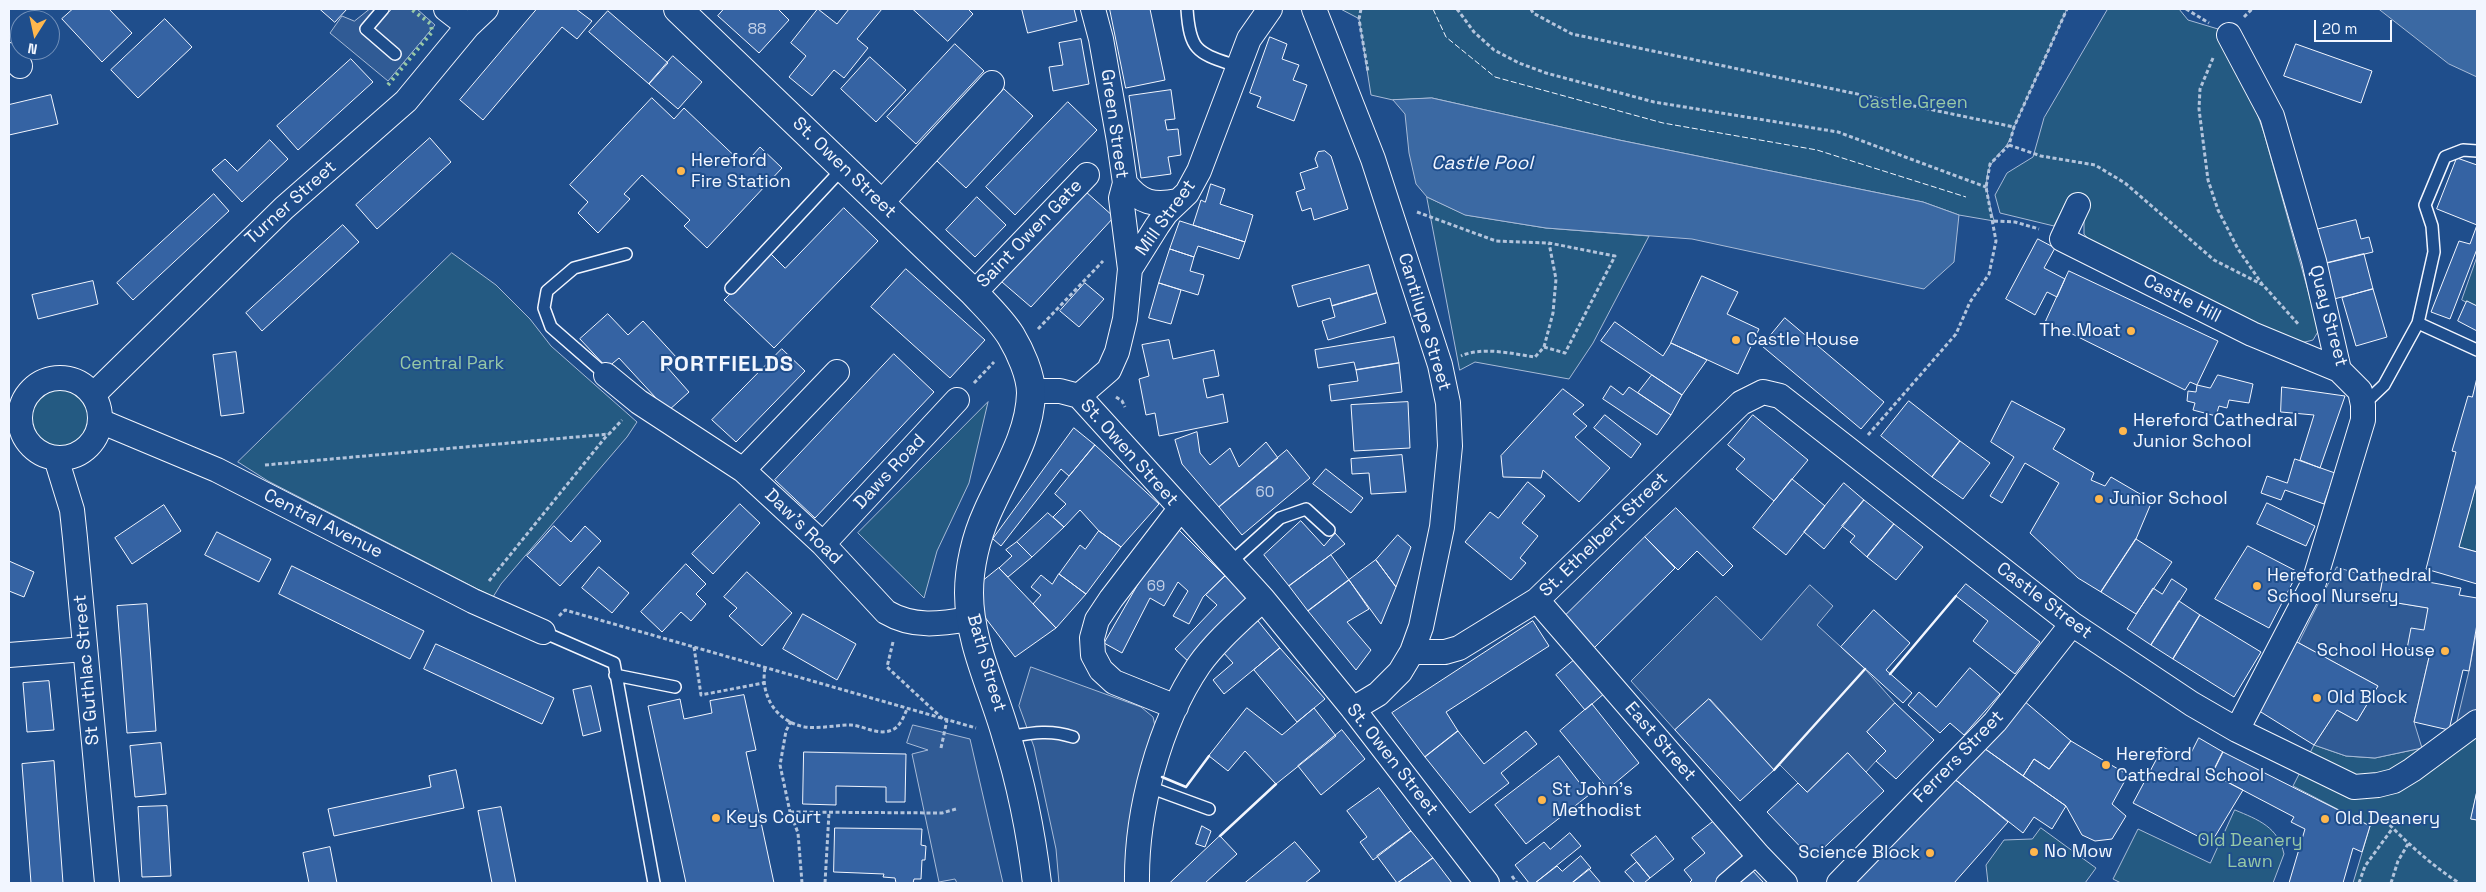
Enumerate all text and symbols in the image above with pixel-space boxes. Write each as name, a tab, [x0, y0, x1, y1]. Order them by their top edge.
north arrow	[10, 10, 60, 60]
scale bar	[2316, 10, 2394, 42]
text: 20 m	[2322, 19, 2357, 38]
house number: 88	[748, 21, 766, 39]
text: N	[26, 39, 39, 58]
street label: Green Street	[1096, 68, 1132, 180]
park label: Castle Green	[1858, 92, 1968, 114]
street label: St. Owen Street	[788, 113, 900, 223]
place label: Hereford Fire Station	[691, 150, 791, 192]
water label: Castle Pool	[1431, 153, 1533, 175]
street label: Turner Street	[241, 156, 341, 250]
marker: Hereford Fire Station	[675, 165, 687, 177]
street label: Saint Owen Gate	[973, 175, 1087, 293]
street label: Mill Street	[1131, 176, 1201, 260]
street label: Cantilupe Street	[1393, 251, 1455, 393]
street label: Quay Street	[2304, 263, 2352, 369]
street label: Castle Hill	[2140, 270, 2224, 328]
place label: The Moat	[2039, 320, 2121, 342]
marker: The Moat	[2125, 325, 2137, 337]
place label: Castle House	[1746, 329, 1859, 351]
marker: Castle House	[1730, 334, 1742, 346]
district label: PORTFIELDS	[659, 352, 795, 378]
park label: Central Park	[400, 353, 504, 375]
street label: St. Owen Street	[1075, 395, 1183, 511]
place label: Hereford Cathedral Junior School	[2133, 410, 2298, 452]
marker: Hereford Cathedral Junior School	[2117, 425, 2129, 437]
street label: Daws Road	[850, 430, 930, 514]
street label: St. Ethelbert Street	[1535, 468, 1673, 602]
house number: 60	[1256, 484, 1274, 502]
street label: Central Avenue	[260, 485, 386, 563]
street label: Daw's Road	[760, 485, 846, 569]
place label: Junior School	[2109, 488, 2228, 510]
marker: Junior School	[2093, 493, 2105, 505]
street label: Castle Street	[1992, 558, 2096, 644]
place label: Hereford Cathedral School Nursery	[2267, 565, 2432, 608]
house number: 69	[1147, 578, 1165, 596]
marker: Hereford Cathedral School Nursery	[2251, 580, 2263, 592]
street label: St Guthlac Street	[70, 594, 104, 746]
street label: Bath Street	[962, 612, 1010, 714]
place label: School House	[2317, 640, 2435, 662]
marker: School House	[2439, 645, 2451, 657]
place label: Old Block	[2327, 687, 2408, 709]
marker: Old Block	[2311, 692, 2323, 704]
street label: East Street	[1620, 698, 1700, 786]
street label: St. Owen Street	[1342, 700, 1442, 820]
street label: Ferrers Street	[1910, 706, 2008, 808]
place label: Hereford Cathedral School	[2116, 744, 2264, 786]
marker: Hereford Cathedral School	[2100, 759, 2112, 771]
place label: St John's Methodist	[1552, 779, 1642, 822]
marker: St John's Methodist	[1536, 794, 1548, 806]
place label: Keys Court	[726, 807, 821, 829]
place label: Old Deanery	[2335, 808, 2440, 830]
marker: Keys Court	[710, 812, 722, 824]
marker: Old Deanery	[2319, 813, 2331, 825]
park label: Old Deanery Lawn	[2197, 830, 2303, 872]
place label: No Mow	[2044, 841, 2113, 863]
place label: Science Block	[1798, 842, 1920, 864]
marker: No Mow	[2028, 846, 2040, 858]
marker: Science Block	[1924, 847, 1936, 859]

